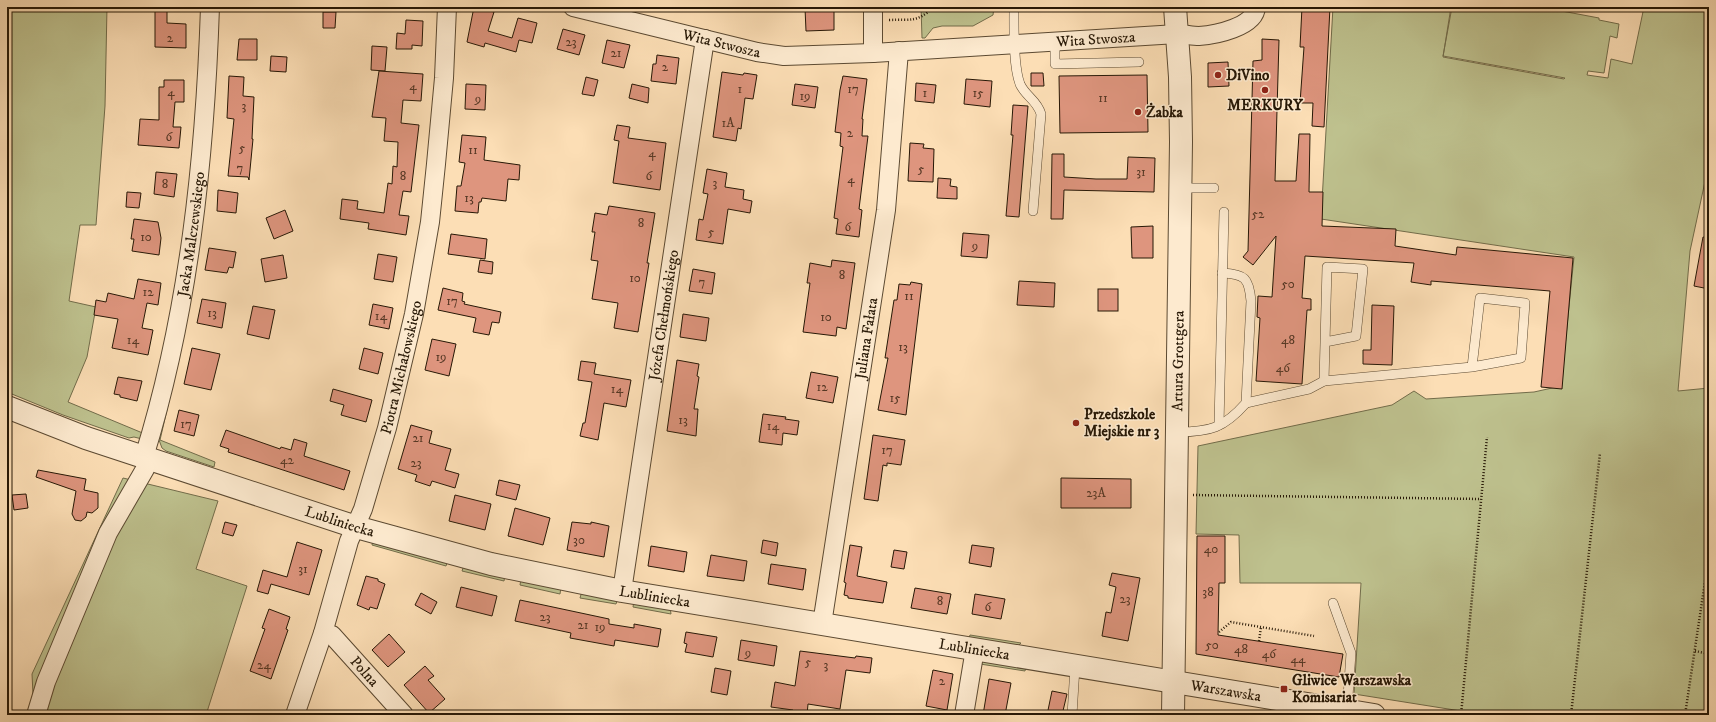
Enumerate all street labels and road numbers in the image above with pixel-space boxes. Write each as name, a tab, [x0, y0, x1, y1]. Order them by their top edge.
street label: Wita Stwosza	[680, 24, 762, 62]
street label: Wita Stwosza	[1055, 27, 1137, 51]
street label: Jacka Malczewskiego	[173, 171, 209, 300]
street label: Józefa Chełmońskiego	[644, 248, 683, 384]
street label: Juliana Fałata	[850, 296, 882, 383]
street label: Piotra Michałowskiego	[376, 299, 426, 436]
street label: Artura Grottgera	[1168, 310, 1188, 412]
street label: Lubliniecka	[303, 501, 377, 541]
street label: Lubliniecka	[618, 581, 692, 612]
street label: Lubliniecka	[937, 634, 1012, 664]
street label: Polna	[346, 652, 384, 691]
street label: Warszawska	[1188, 675, 1263, 706]

